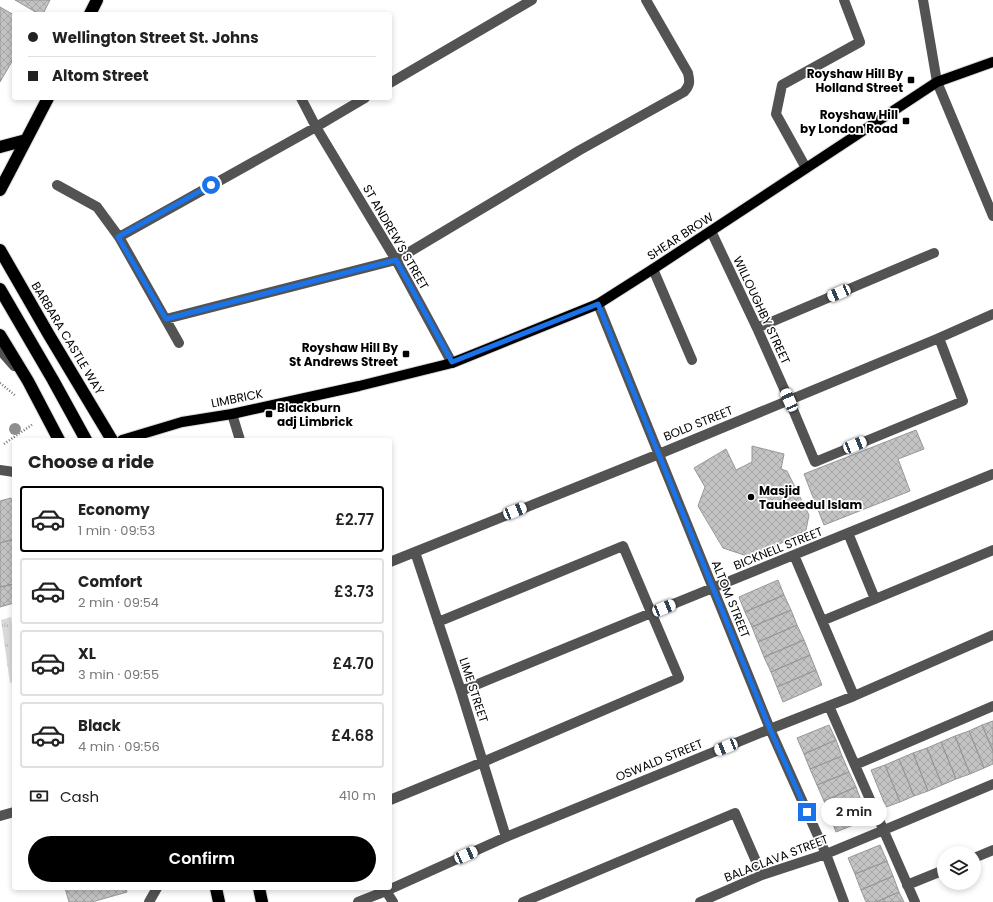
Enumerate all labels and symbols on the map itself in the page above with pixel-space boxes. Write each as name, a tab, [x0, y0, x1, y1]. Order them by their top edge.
place label: Royshaw Hill By Holland Street	[807, 65, 903, 96]
marker: Royshaw Hill By Holland Street	[906, 75, 916, 85]
place label: Royshaw Hill by London Road	[800, 106, 898, 137]
marker: Royshaw Hill by London Road	[901, 116, 911, 126]
route start	[202, 176, 220, 194]
street label: ST ANDREW'S STREET	[359, 181, 433, 293]
street label: SHEAR BROW	[644, 208, 717, 264]
street label: WILLOUGHBY STREET	[729, 253, 795, 367]
street label: BARBARA CASTLE WAY	[27, 278, 109, 398]
car	[826, 283, 852, 303]
place label: Royshaw Hill By St Andrews Street	[289, 339, 398, 370]
marker: Royshaw Hill By St Andrews Street	[401, 349, 411, 359]
street label: LIMBRICK	[210, 385, 264, 411]
car	[779, 387, 799, 413]
place label: Blackburn adj Limbrick	[277, 399, 353, 430]
street label: BOLD STREET	[661, 401, 736, 445]
marker: Blackburn adj Limbrick	[264, 409, 274, 419]
car	[842, 435, 868, 455]
place label: Masjid Tauheedul Islam	[759, 482, 862, 513]
marker: Masjid Tauheedul Islam	[746, 492, 756, 502]
car	[502, 501, 528, 521]
street label: BICKNELL STREET	[731, 522, 825, 574]
street label: ALTOM STREET	[708, 558, 754, 641]
car	[651, 598, 677, 618]
street label: LIME STREET	[455, 655, 493, 725]
street label: OSWALD STREET	[613, 735, 706, 785]
car	[713, 737, 739, 757]
callout: 2 min	[821, 798, 887, 826]
route end	[798, 803, 816, 821]
street label: BALACLAVA STREET	[721, 830, 831, 886]
car	[453, 845, 479, 865]

